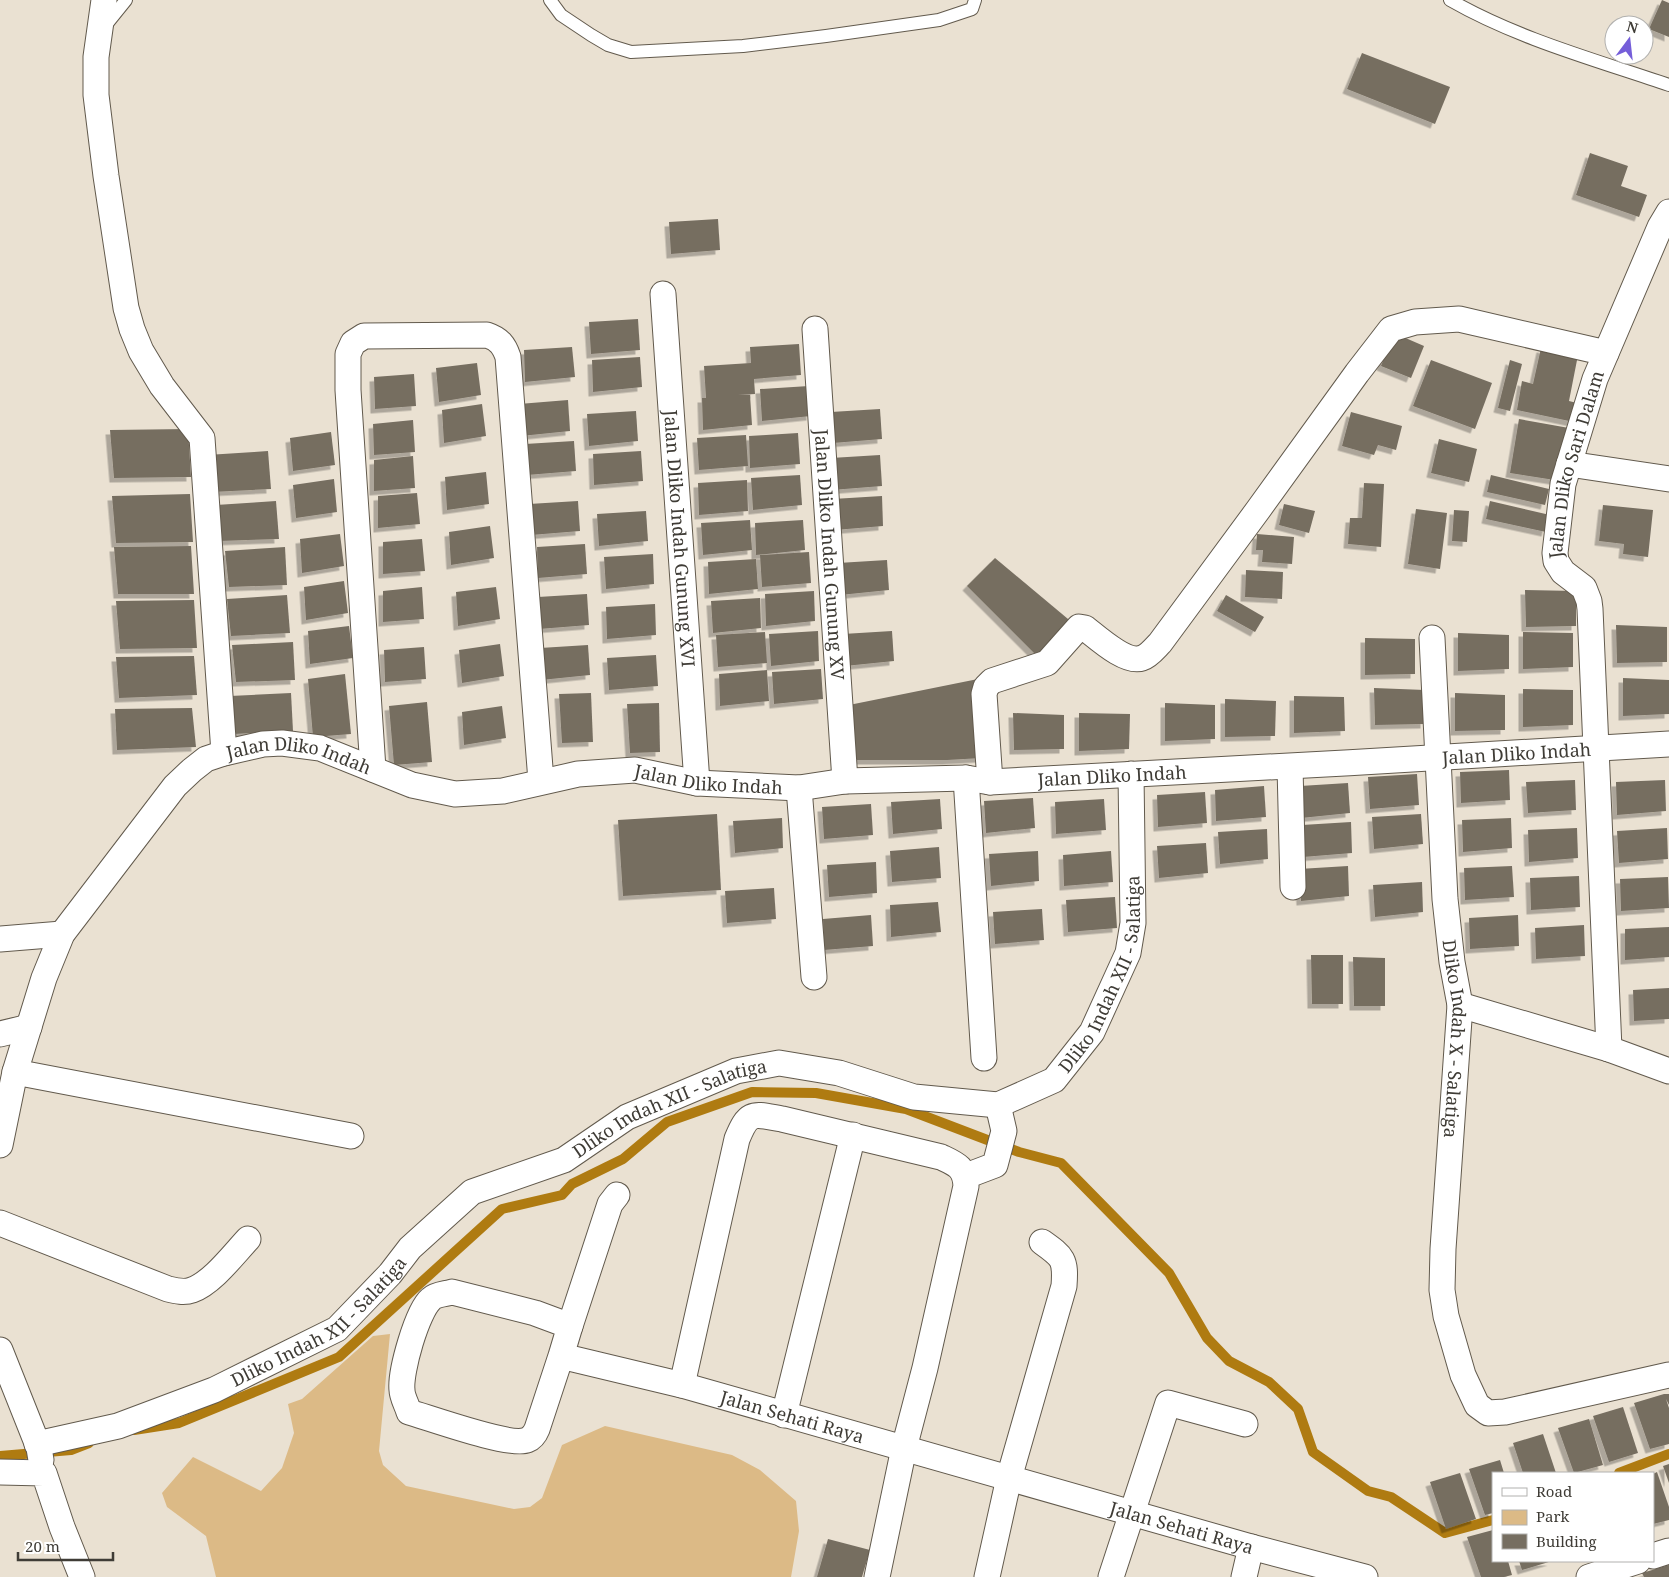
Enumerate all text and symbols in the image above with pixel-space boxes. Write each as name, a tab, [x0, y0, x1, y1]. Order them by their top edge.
north arrow	[1604, 15, 1654, 65]
text: N	[1625, 16, 1640, 38]
street label: Jalan Dliko Sari Dalam	[1543, 367, 1609, 561]
street label: Jalan Dliko Indah Gunung XVI	[659, 408, 701, 668]
street label: Jalan Dliko Indah Gunung XV	[810, 427, 850, 682]
street label: Jalan Dliko Indah	[223, 731, 375, 779]
street label: Jalan Dliko Indah	[1440, 737, 1592, 769]
street label: Jalan Dliko Indah	[632, 758, 783, 799]
street label: Jalan Dliko Indah	[1036, 760, 1187, 792]
street label: Dliko Indah XII - Salatiga	[1053, 875, 1145, 1077]
street label: Dliko Indah X - Salatiga	[1438, 938, 1472, 1139]
street label: Dliko Indah XII - Salatiga	[568, 1054, 769, 1163]
street label: Dliko Indah XII - Salatiga	[227, 1251, 411, 1392]
street label: Jalan Sehati Raya	[717, 1384, 867, 1448]
legend	[1492, 1472, 1654, 1562]
text: Road	[1536, 1481, 1572, 1501]
street label: Jalan Sehati Raya	[1106, 1495, 1256, 1559]
text: Park	[1536, 1506, 1570, 1526]
scale bar	[18, 1530, 112, 1562]
text: Building	[1536, 1531, 1597, 1551]
text: 20 m	[25, 1536, 60, 1556]

